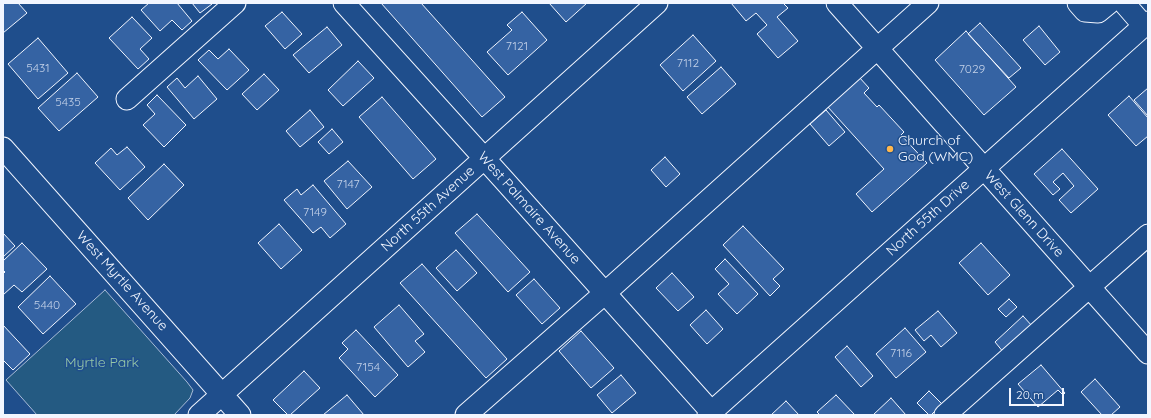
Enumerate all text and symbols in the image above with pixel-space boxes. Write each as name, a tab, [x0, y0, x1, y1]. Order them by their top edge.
house number: 7121	[506, 39, 528, 53]
house number: 7112	[677, 56, 699, 70]
house number: 5431	[26, 61, 50, 75]
house number: 7029	[959, 62, 985, 76]
house number: 5435	[55, 95, 81, 109]
place label: Church of God (WMC)	[898, 133, 973, 166]
marker: Church of God (WMC)	[885, 144, 895, 154]
street label: West Palmaire Avenue	[474, 148, 584, 268]
street label: North 55th Avenue	[378, 163, 478, 255]
street label: West Glenn Drive	[981, 167, 1067, 261]
street label: North 55th Drive	[883, 176, 973, 260]
house number: 7147	[336, 177, 360, 191]
house number: 7149	[303, 205, 327, 219]
street label: West Myrtle Avenue	[73, 228, 171, 334]
house number: 5440	[34, 298, 60, 312]
house number: 7116	[890, 346, 912, 360]
park label: Myrtle Park	[65, 355, 139, 371]
house number: 7154	[356, 360, 380, 374]
scale bar	[1011, 380, 1066, 406]
text: 20 m	[1016, 387, 1044, 402]

